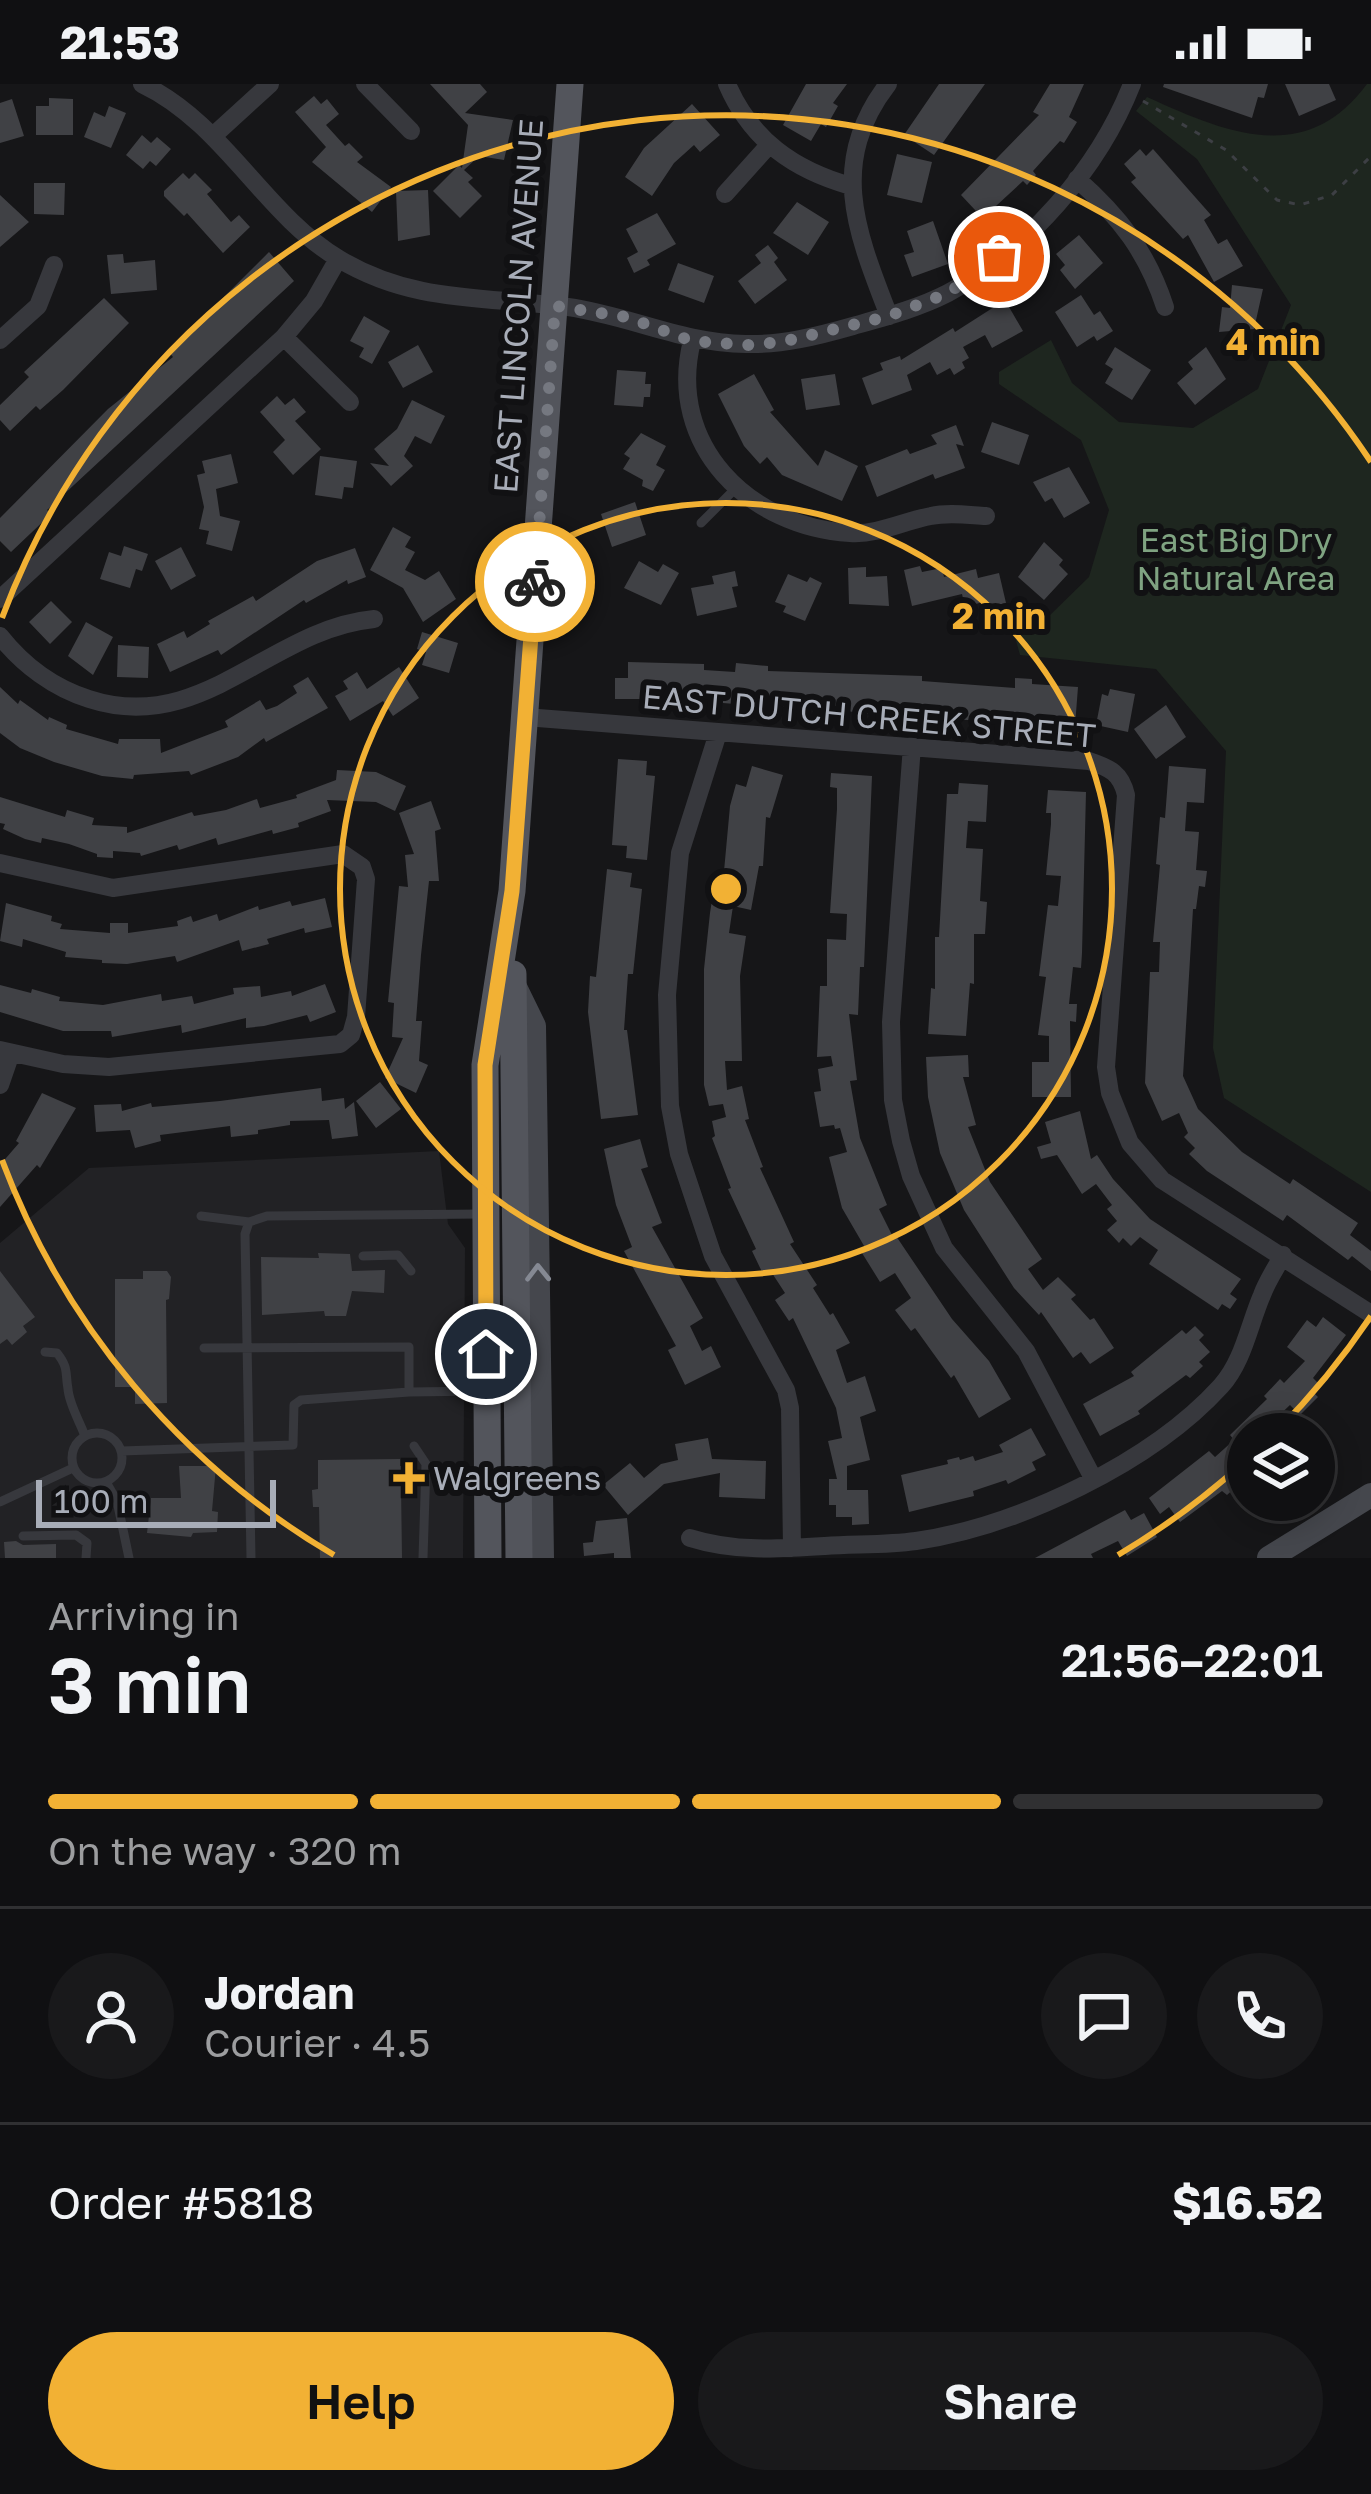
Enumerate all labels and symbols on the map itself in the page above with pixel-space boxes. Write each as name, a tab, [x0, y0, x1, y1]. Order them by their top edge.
street label: EAST LINCOLN AVENUE	[485, 117, 550, 495]
pin	[948, 206, 1050, 308]
text: 4 min	[1226, 320, 1320, 363]
park label: East Big Dry Natural Area	[1137, 520, 1336, 597]
courier	[475, 522, 595, 642]
text: 2 min	[952, 594, 1046, 637]
street label: EAST DUTCH CREEK STREET	[641, 676, 1097, 755]
centre of rings	[705, 868, 747, 910]
one-way arrow	[525, 1263, 551, 1281]
pin	[435, 1303, 537, 1405]
place label: Walgreens	[433, 1458, 601, 1497]
marker: Walgreens	[396, 1465, 422, 1491]
scale bar	[36, 1474, 276, 1527]

